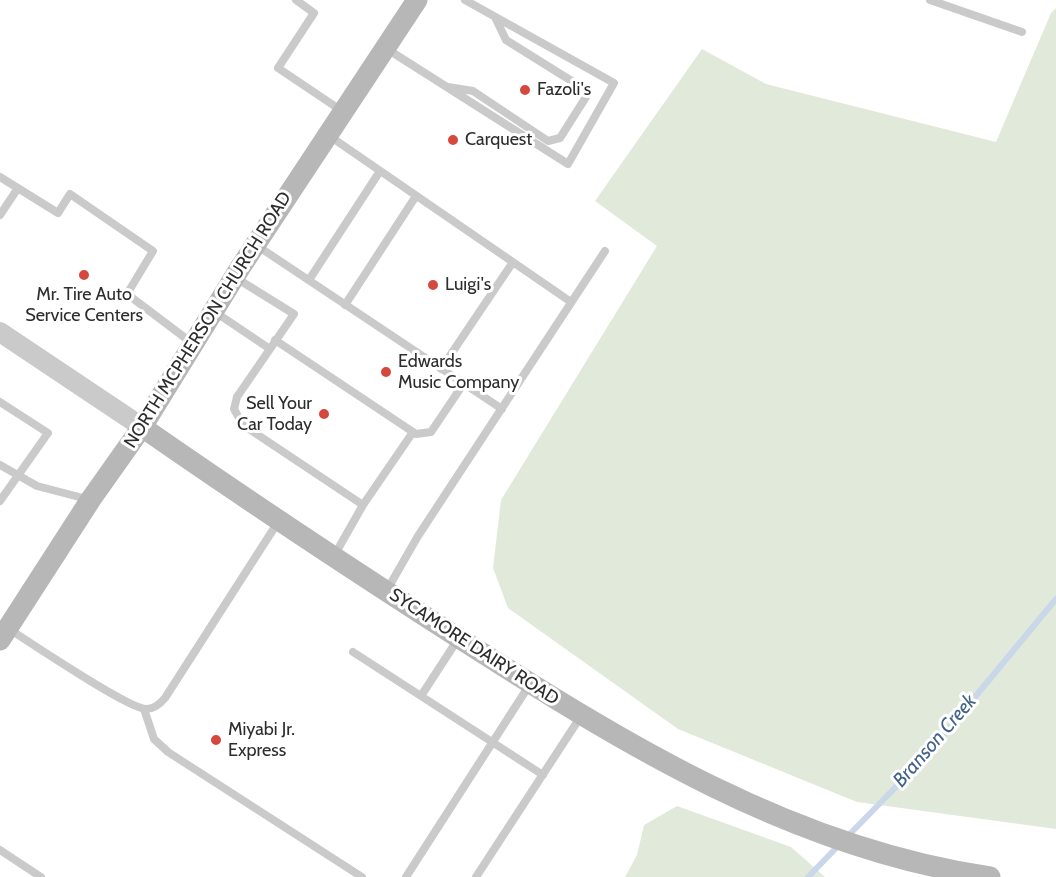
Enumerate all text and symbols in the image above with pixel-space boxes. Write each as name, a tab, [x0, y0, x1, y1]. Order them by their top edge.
place label: Fazoli's	[537, 79, 591, 101]
marker: Fazoli's	[518, 83, 532, 97]
place label: Carquest	[465, 129, 532, 151]
marker: Carquest	[446, 133, 460, 147]
street label: NORTH MCPHERSON CHURCH ROAD	[120, 188, 296, 452]
marker: Mr. Tire Auto Service Centers	[77, 268, 91, 282]
place label: Luigi's	[445, 274, 491, 296]
marker: Luigi's	[426, 278, 440, 292]
place label: Mr. Tire Auto Service Centers	[25, 284, 143, 326]
place label: Edwards Music Company	[398, 351, 519, 394]
marker: Edwards Music Company	[379, 365, 393, 379]
place label: Sell Your Car Today	[237, 393, 312, 436]
marker: Sell Your Car Today	[317, 407, 331, 421]
street label: SYCAMORE DAIRY ROAD	[385, 584, 563, 710]
water label: Branson Creek	[888, 690, 982, 792]
place label: Miyabi Jr. Express	[228, 719, 295, 762]
marker: Miyabi Jr. Express	[209, 733, 223, 747]

